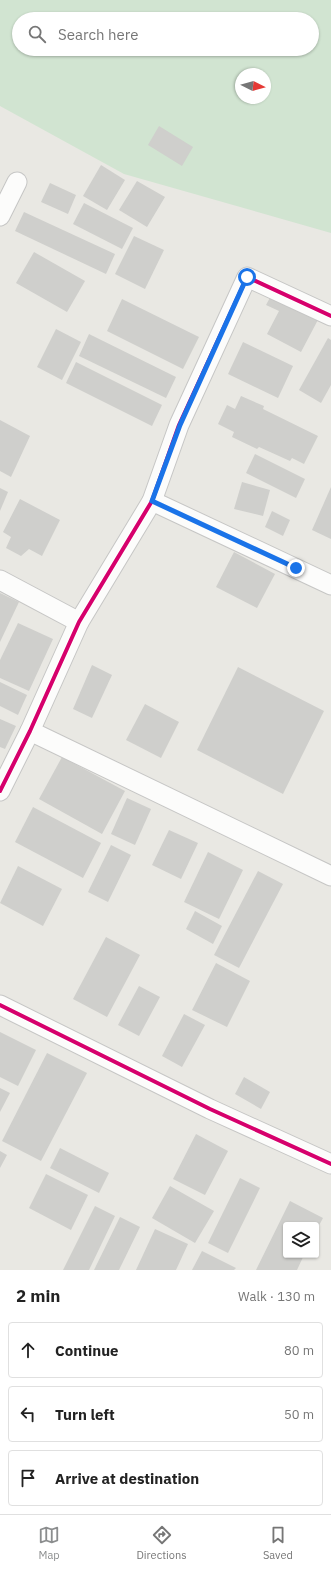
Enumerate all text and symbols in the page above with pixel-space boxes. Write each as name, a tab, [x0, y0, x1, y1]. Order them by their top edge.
search box	[12, 12, 319, 56]
icon: search	[26, 23, 48, 45]
text: Search here	[58, 25, 138, 44]
north arrow	[235, 68, 271, 104]
route start	[238, 268, 256, 286]
route end	[287, 559, 305, 577]
map controls	[283, 1222, 319, 1258]
button: layers	[283, 1222, 319, 1258]
text: 2 min	[16, 1285, 60, 1307]
text: Walk · 130 m	[238, 1288, 315, 1305]
icon: ahead	[17, 1339, 39, 1361]
text: Continue	[55, 1341, 119, 1360]
text: 80 m	[284, 1342, 314, 1359]
icon: left	[17, 1403, 39, 1425]
text: Turn left	[55, 1405, 115, 1424]
text: 50 m	[284, 1406, 314, 1423]
icon: arrive	[17, 1467, 39, 1489]
text: Arrive at destination	[55, 1469, 199, 1488]
tab: Map	[38, 1524, 60, 1562]
tab: Directions	[136, 1524, 187, 1562]
tab: Saved	[263, 1524, 293, 1562]

